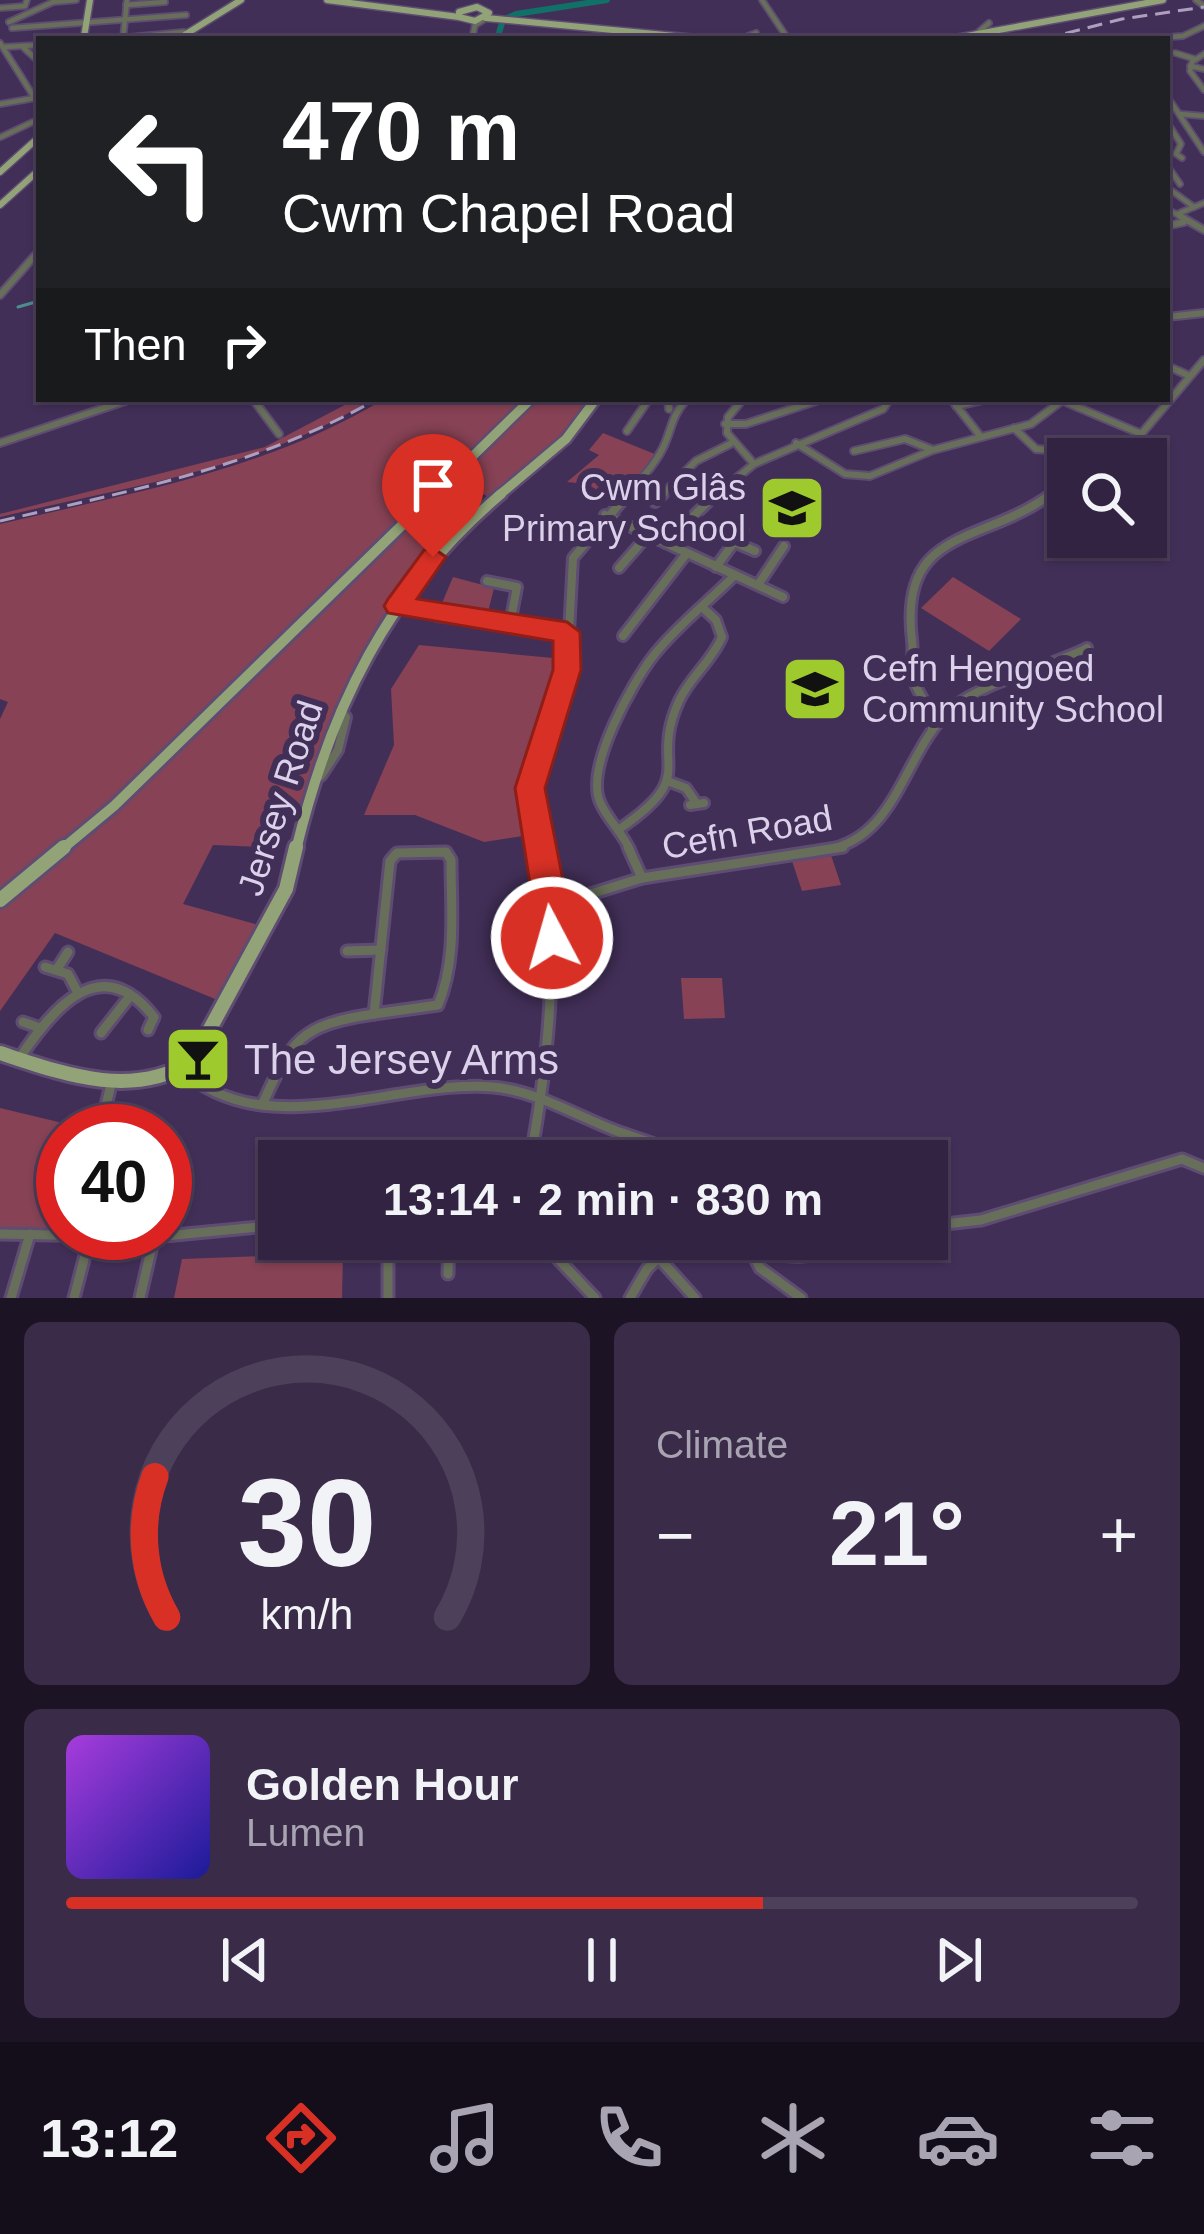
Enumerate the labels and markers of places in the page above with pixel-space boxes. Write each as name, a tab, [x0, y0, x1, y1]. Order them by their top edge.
pin	[382, 434, 484, 557]
place label: Cwm Glâs Primary School	[502, 467, 746, 549]
school or university icon: Cwm Glâs Primary School	[757, 473, 827, 543]
place label: Cefn Hengoed Community School	[862, 648, 1164, 730]
school or university icon: Cefn Hengoed Community School	[780, 654, 850, 724]
bar icon: The Jersey Arms	[163, 1024, 233, 1094]
place label: The Jersey Arms	[244, 1036, 559, 1083]

